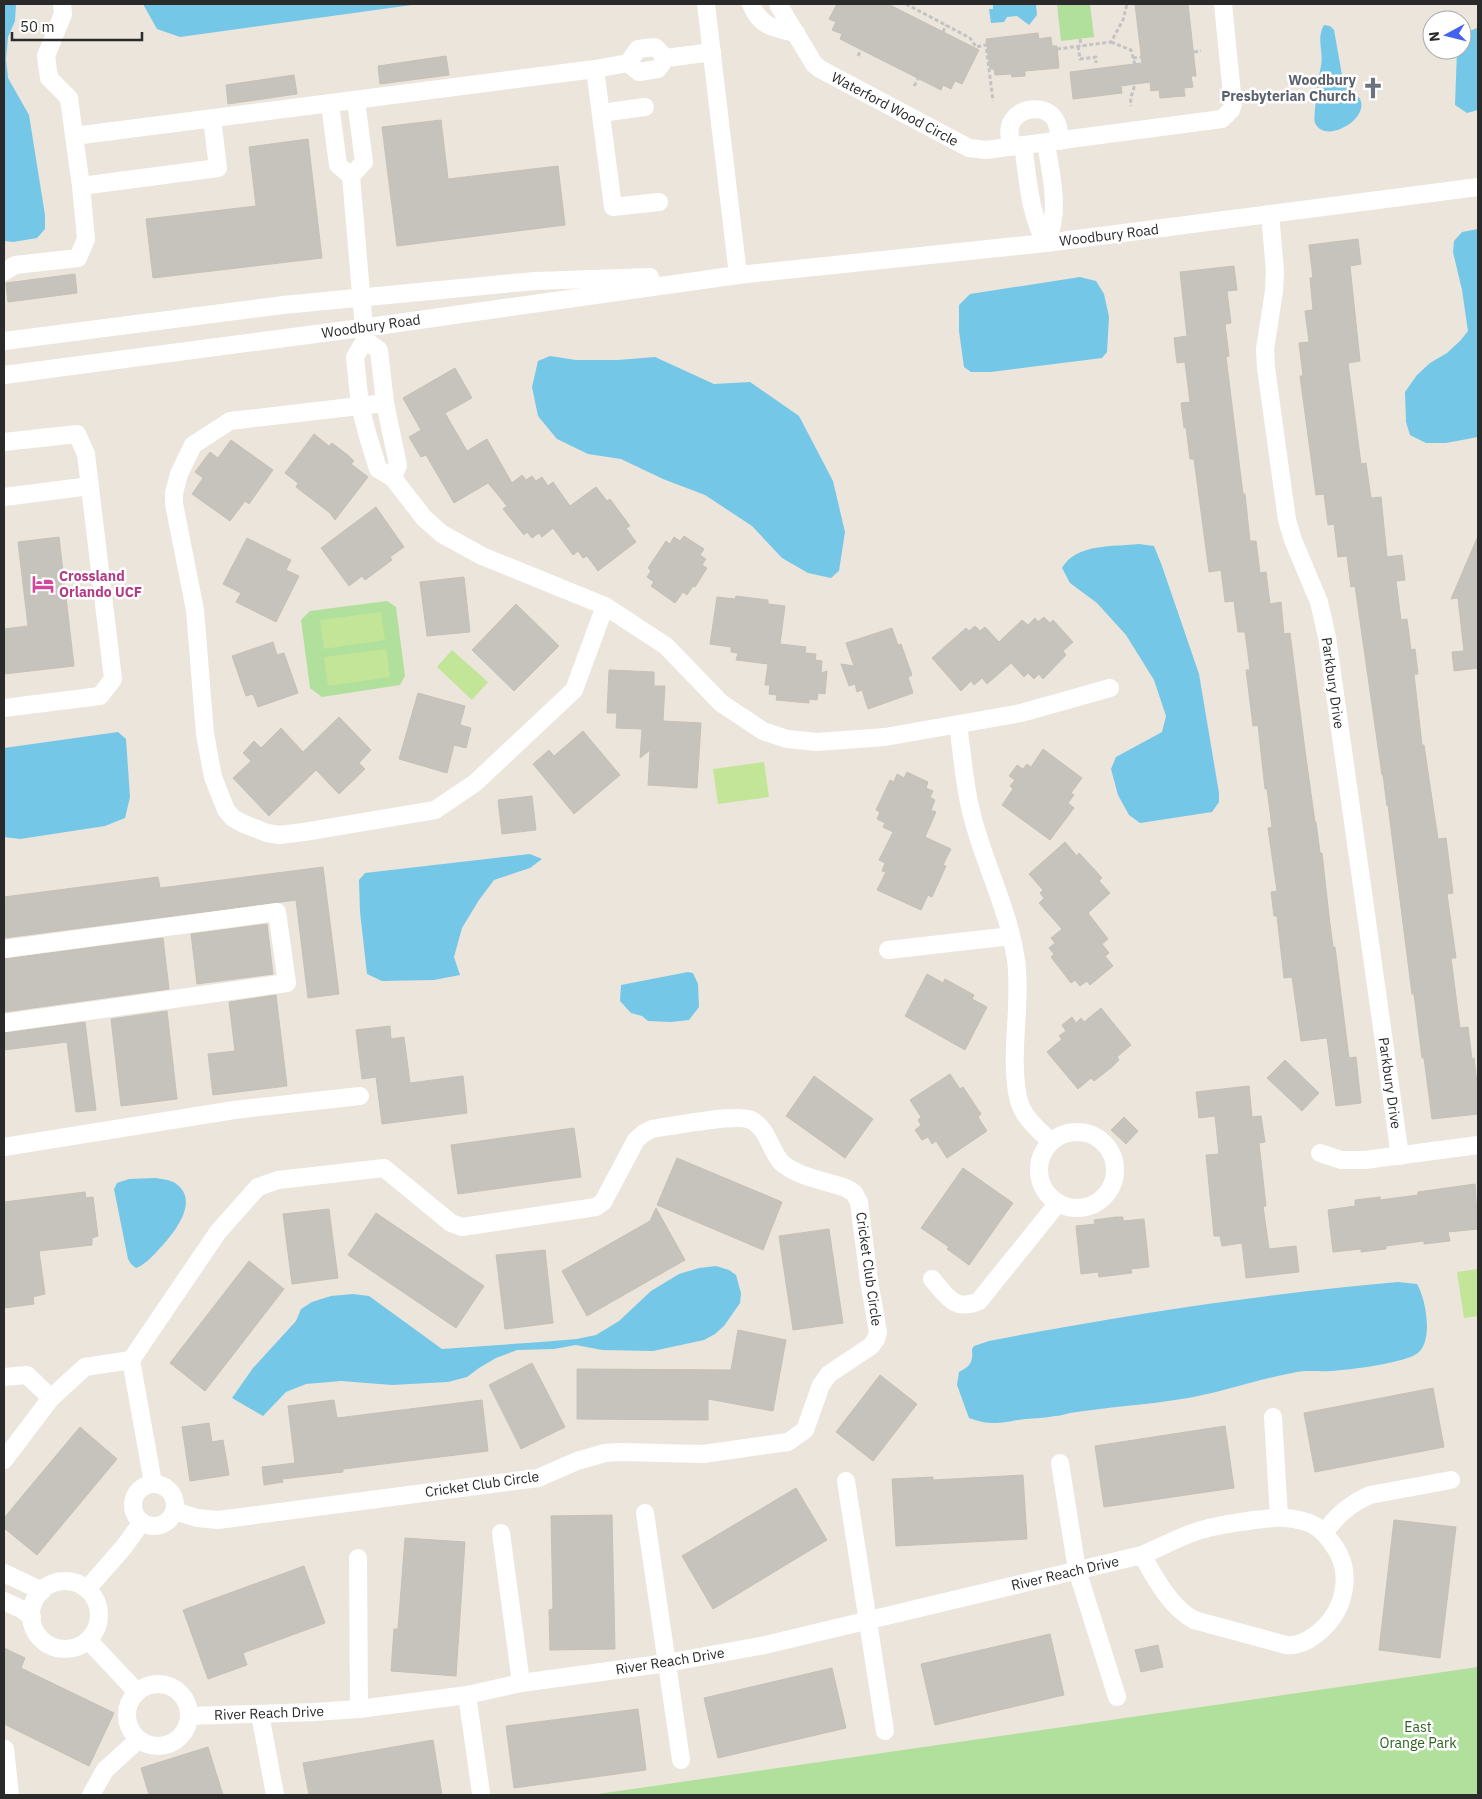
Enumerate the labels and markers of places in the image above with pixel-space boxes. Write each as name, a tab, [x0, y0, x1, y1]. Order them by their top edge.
place label: Woodbury Presbyterian Church	[1221, 71, 1357, 105]
church icon: Woodbury Presbyterian Church	[1360, 75, 1386, 101]
place label: Crossland Orlando UCF	[59, 567, 142, 601]
hotel icon: Crossland Orlando UCF	[30, 571, 56, 597]

